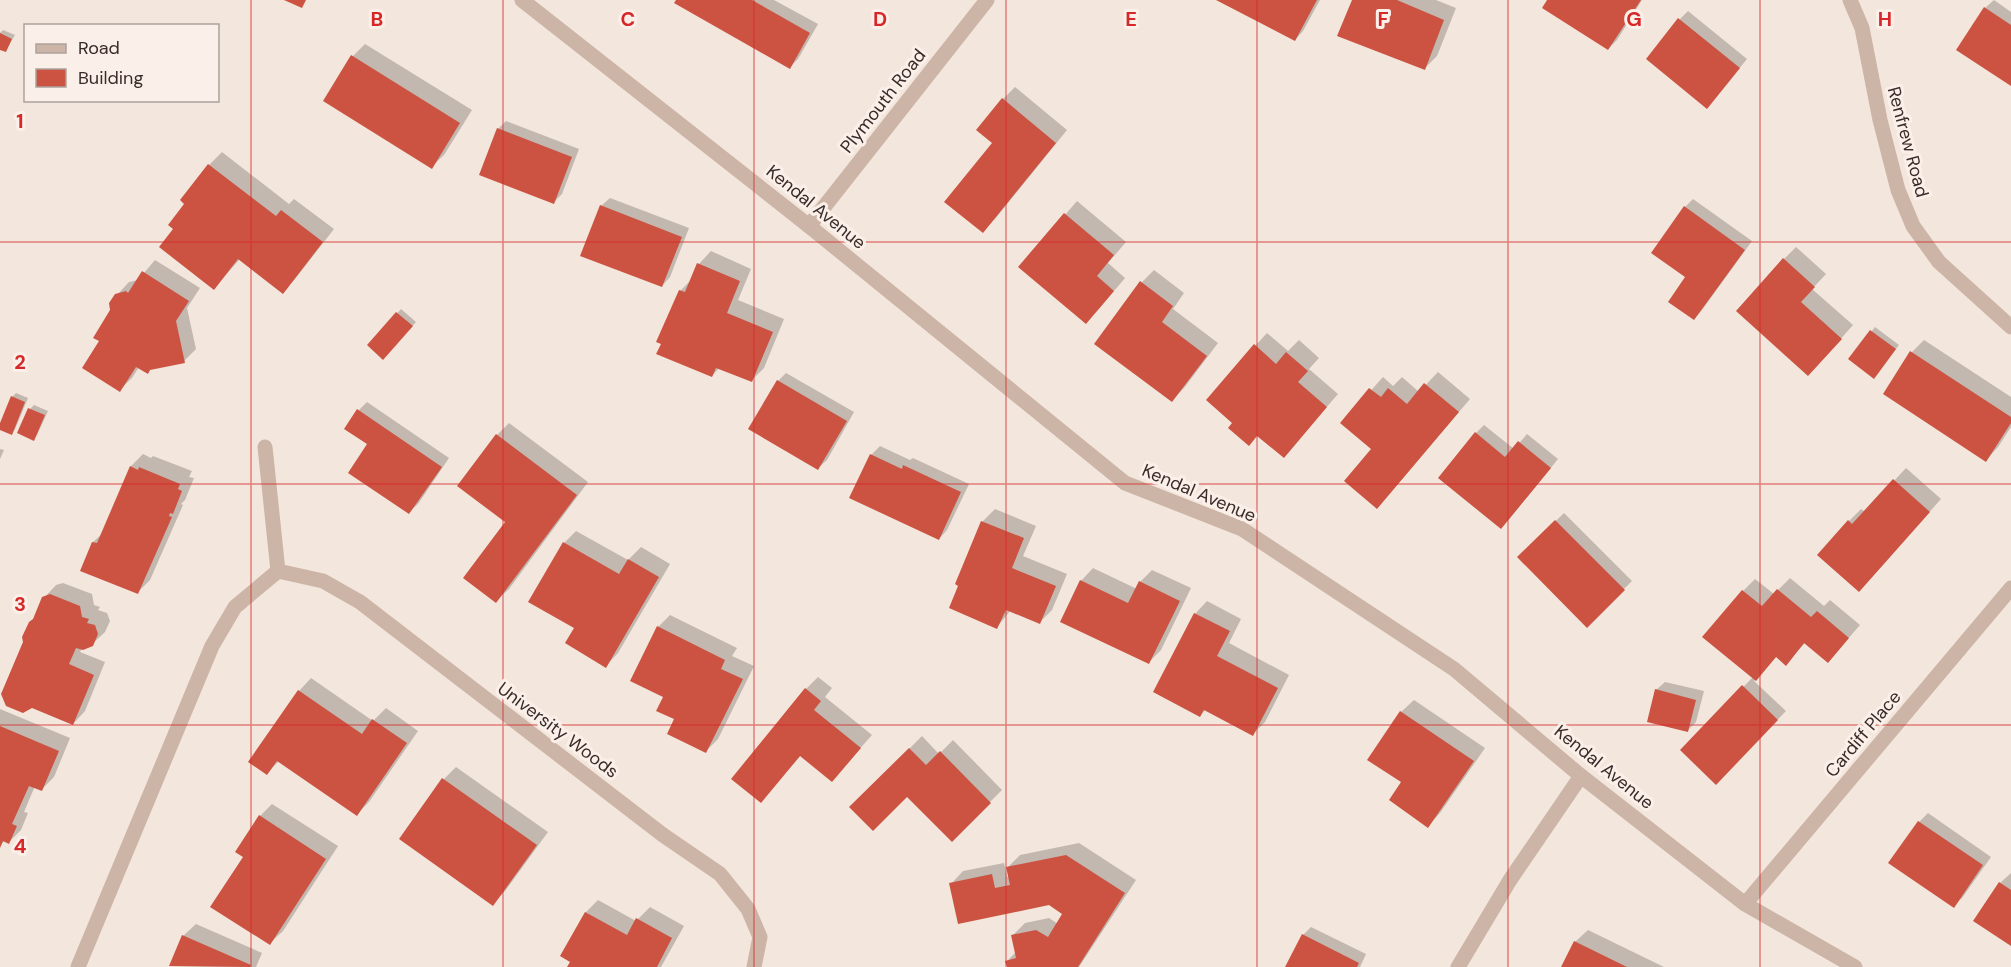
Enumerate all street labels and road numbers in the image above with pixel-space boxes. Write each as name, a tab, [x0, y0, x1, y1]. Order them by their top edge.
street label: Plymouth Road	[835, 44, 931, 158]
street label: Renfrew Road	[1882, 84, 1934, 200]
street label: Kendal Avenue	[761, 159, 871, 255]
street label: Kendal Avenue	[1138, 458, 1260, 528]
street label: University Woods	[493, 677, 623, 783]
street label: Cardiff Place	[1820, 686, 1906, 782]
street label: Kendal Avenue	[1549, 719, 1659, 815]

